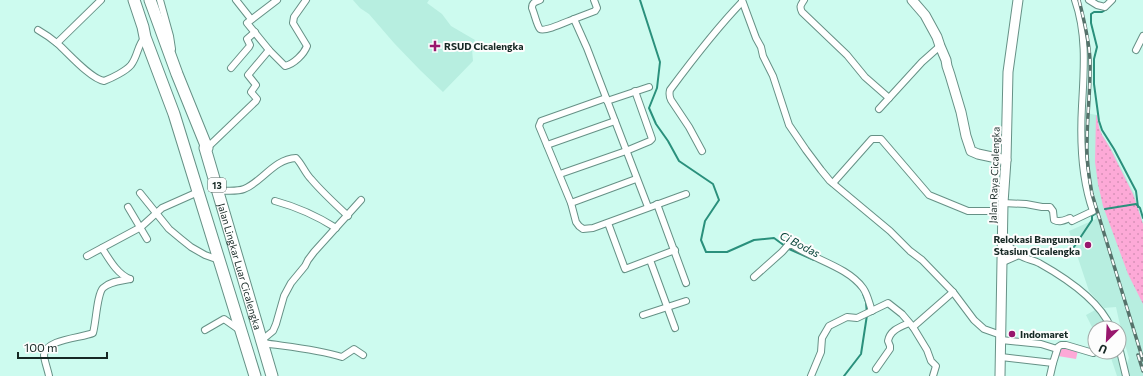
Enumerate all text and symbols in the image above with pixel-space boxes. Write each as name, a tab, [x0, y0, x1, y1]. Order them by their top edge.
marker: RSUD Cicalengka	[429, 40, 441, 52]
place label: RSUD Cicalengka	[444, 40, 523, 52]
street label: Jalan Raya Cicalengka	[986, 126, 1002, 224]
road number: 13	[208, 178, 226, 192]
street label: Jalan Lingkar Luar Cicalengka	[216, 202, 264, 331]
water label: Ci Bodas	[778, 228, 822, 260]
place label: Relokasi Bangunan Stasiun Cicalengka	[993, 233, 1080, 257]
marker: Relokasi Bangunan Stasiun Cicalengka	[1083, 240, 1093, 250]
north arrow	[1087, 320, 1127, 360]
place label: Indomaret	[1020, 328, 1068, 340]
marker: Indomaret	[1007, 329, 1017, 339]
scale bar	[18, 334, 107, 360]
text: 100 m	[24, 340, 58, 354]
text: U	[1096, 342, 1109, 357]

